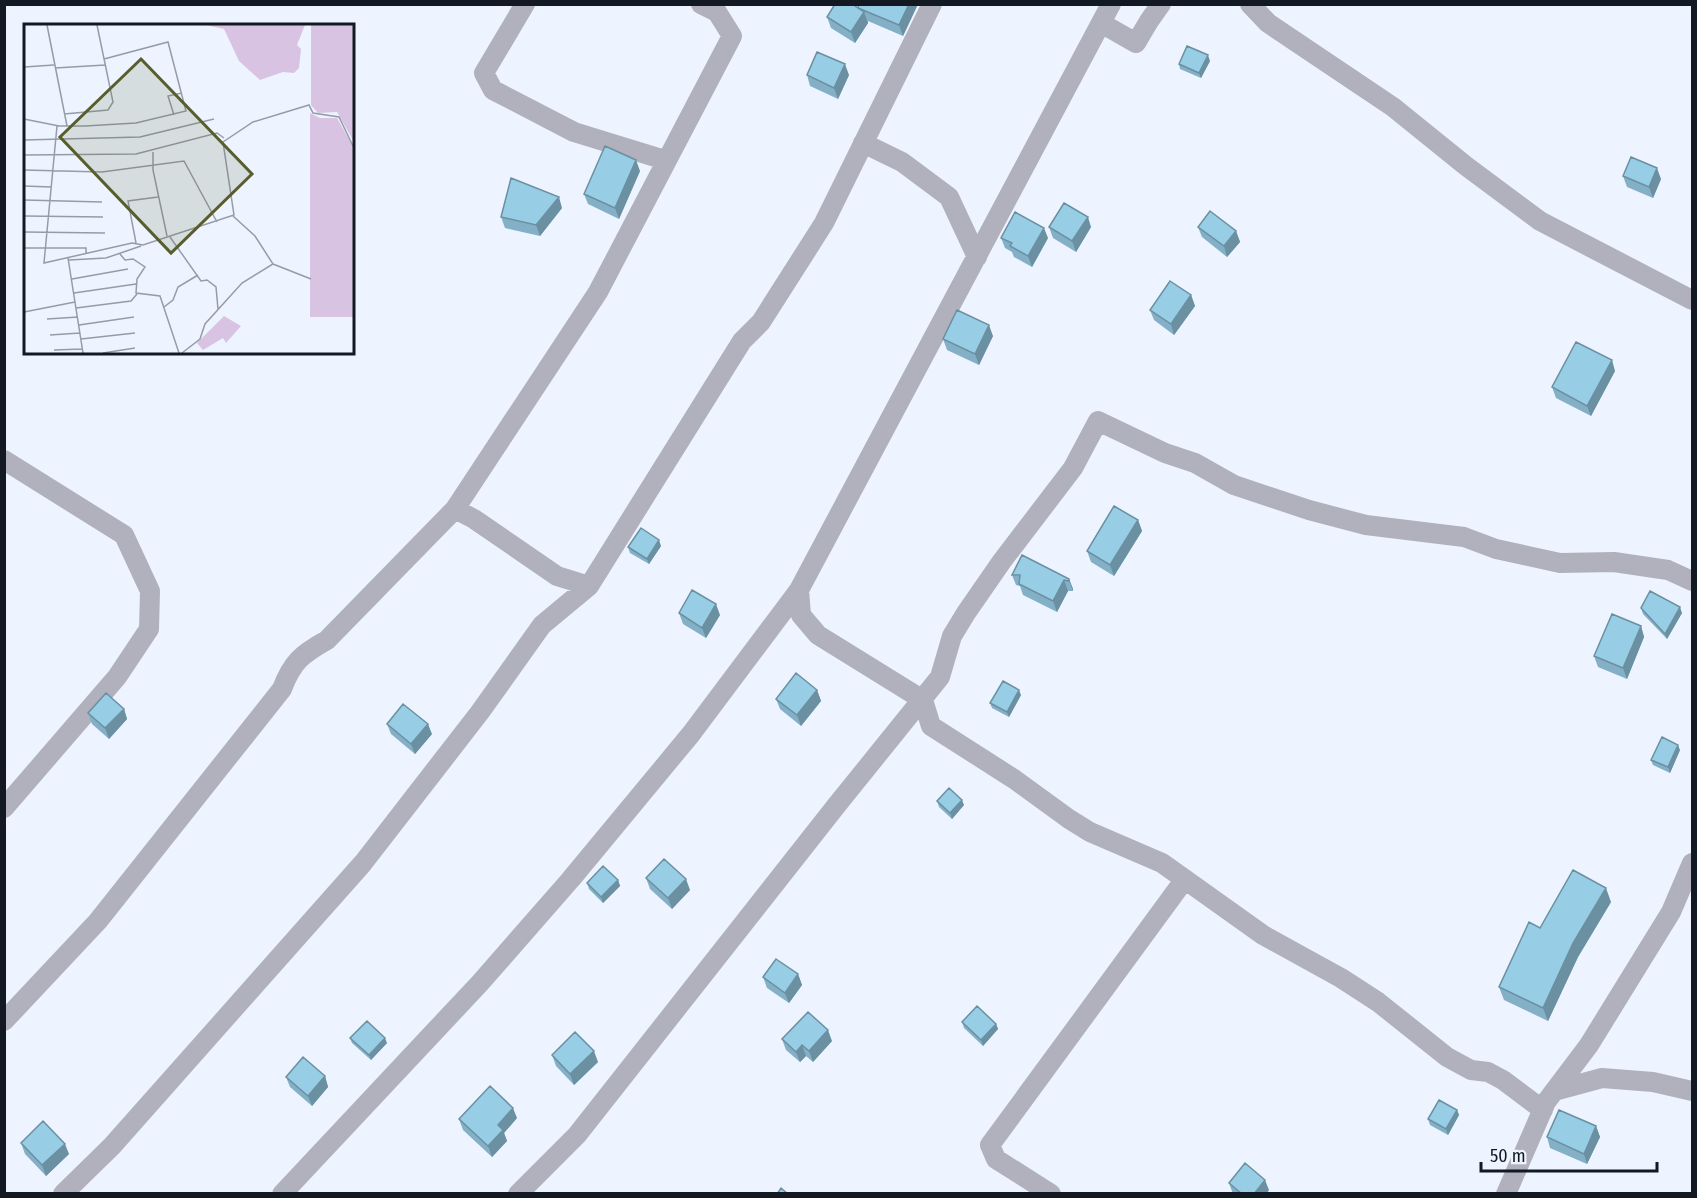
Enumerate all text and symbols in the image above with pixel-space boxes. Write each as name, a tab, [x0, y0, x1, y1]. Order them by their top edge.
inset map	[24, 24, 354, 354]
scale bar	[1481, 1135, 1656, 1173]
text: 50 m	[1490, 1145, 1526, 1167]

